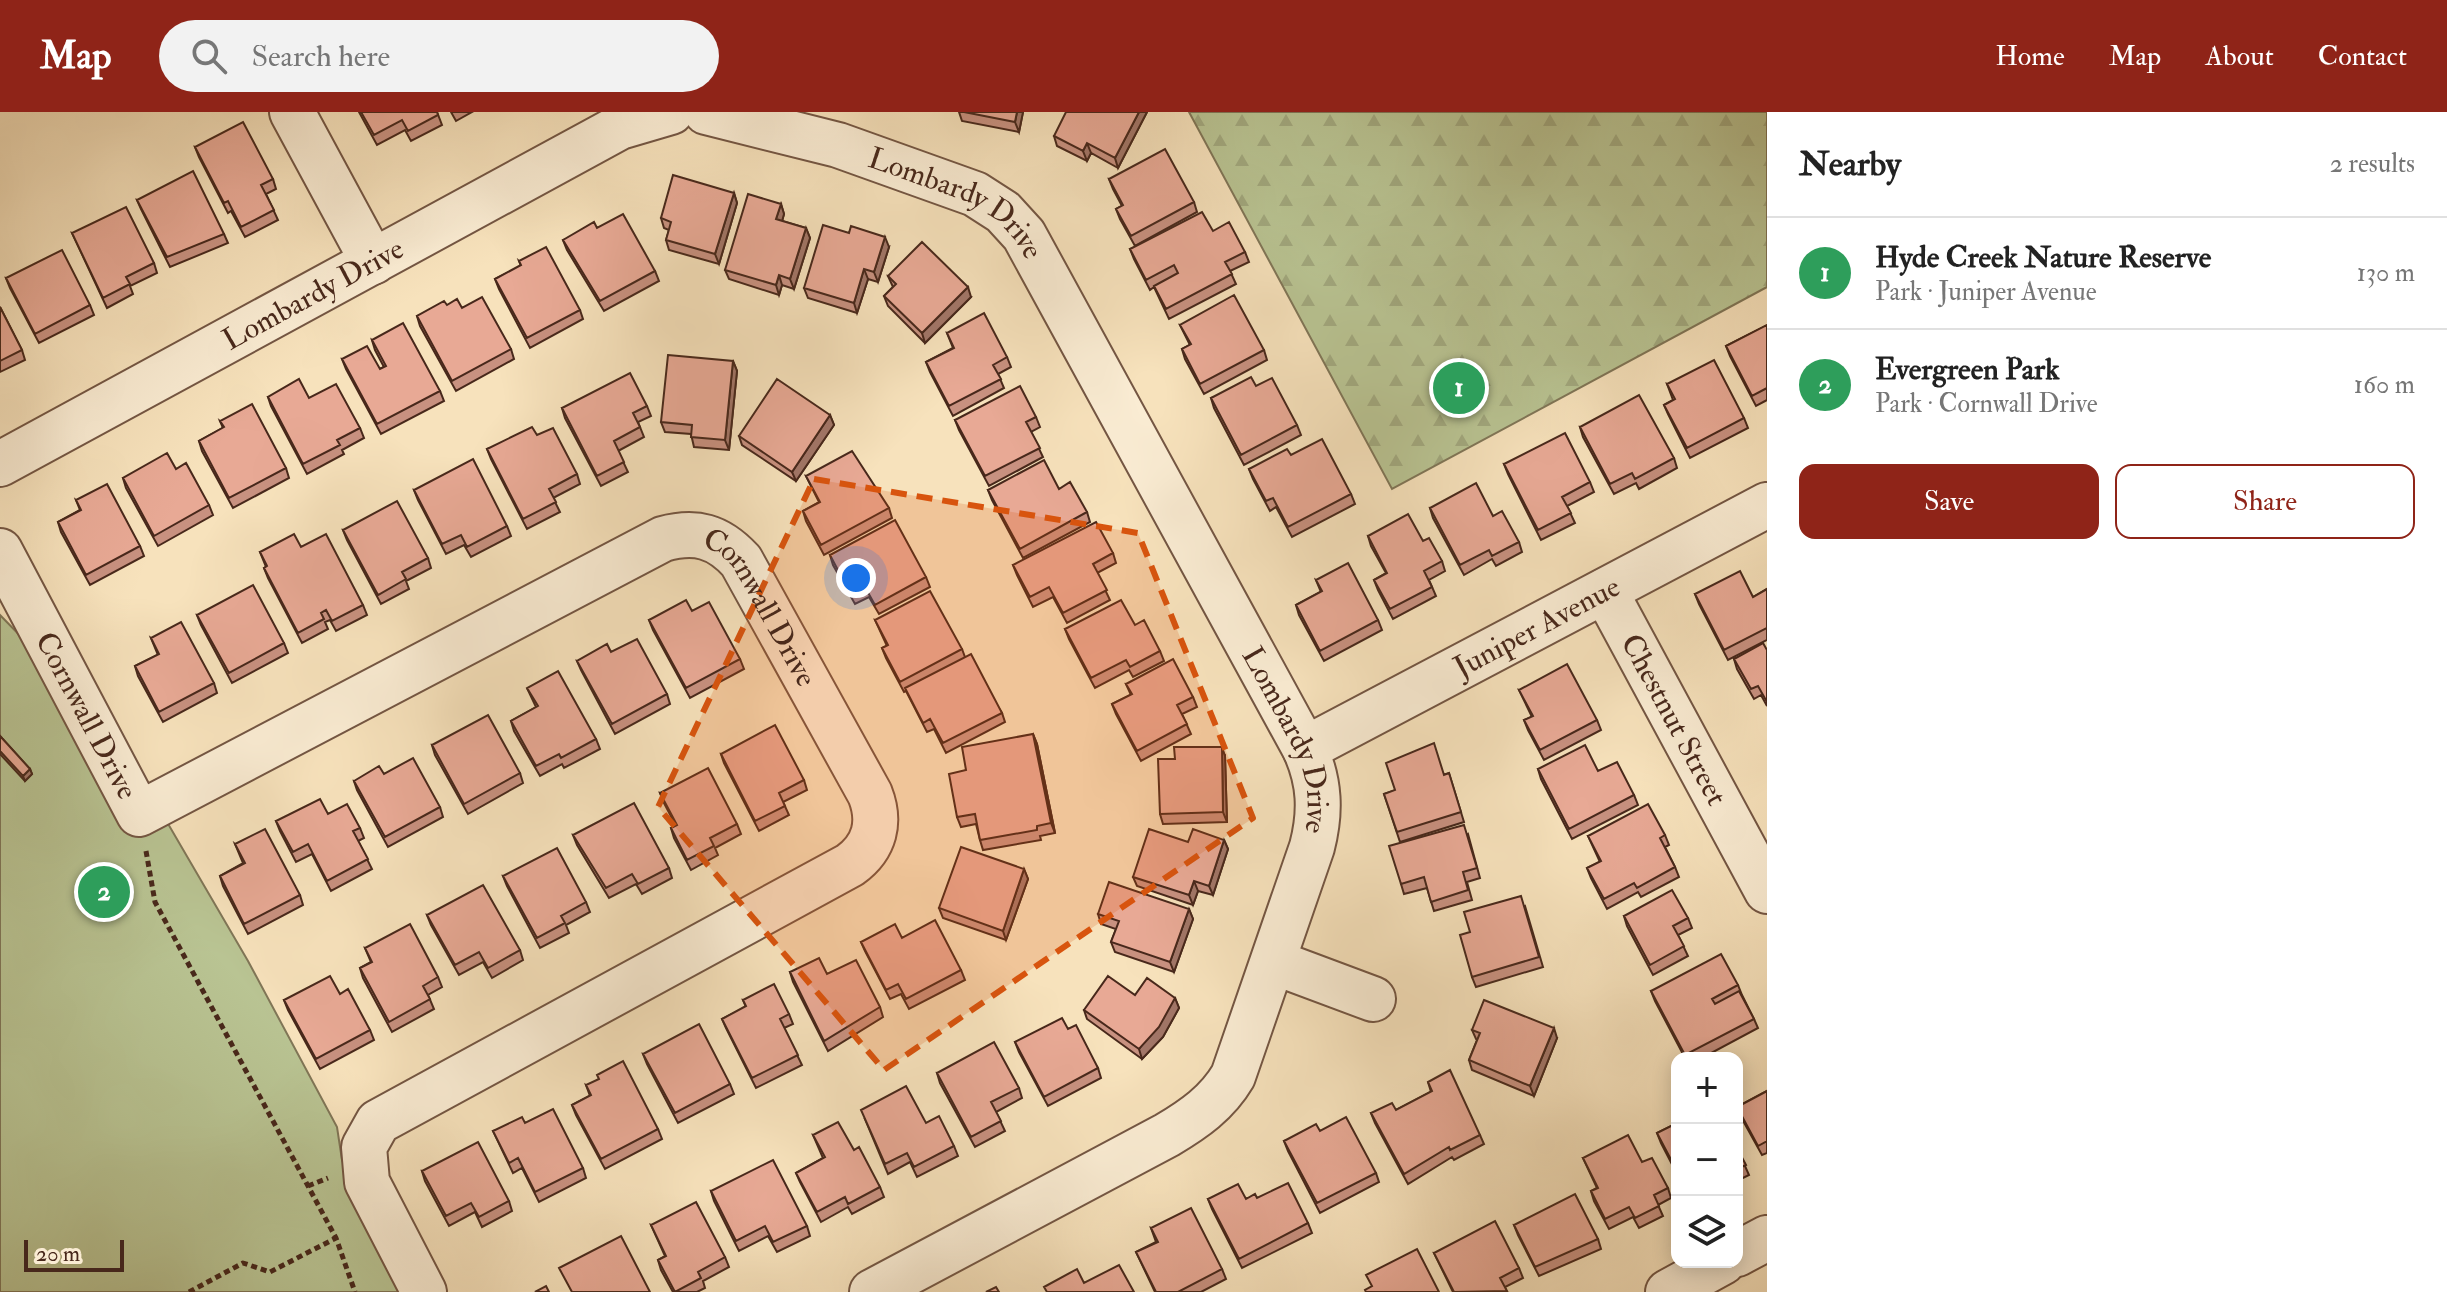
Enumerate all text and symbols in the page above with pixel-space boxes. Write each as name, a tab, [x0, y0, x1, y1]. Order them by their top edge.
search box	[159, 20, 719, 92]
text: Map	[40, 32, 111, 80]
icon: search	[187, 34, 231, 78]
text: Search here	[251, 38, 390, 75]
text: Home	[1995, 39, 2065, 74]
text: Map	[2109, 39, 2161, 74]
text: About	[2205, 39, 2274, 74]
text: Contact	[2318, 39, 2407, 74]
street label: Lombardy Drive	[863, 139, 1051, 265]
text: Nearby	[1799, 143, 1901, 186]
text: 2 results	[2330, 148, 2415, 180]
street label: Lombardy Drive	[216, 230, 410, 359]
text: Hyde Creek Nature Reserve	[1875, 239, 2211, 276]
text: 1	[1820, 257, 1830, 289]
text: 130 m	[2357, 257, 2415, 289]
text: Park · Juniper Avenue	[1875, 276, 2097, 308]
text: Evergreen Park	[1875, 351, 2060, 388]
pin: 1	[1433, 358, 1485, 418]
text: 2	[1818, 369, 1832, 401]
text: 160 m	[2354, 369, 2415, 401]
text: Park · Cornwall Drive	[1875, 388, 2098, 420]
button: Save	[1799, 464, 2099, 539]
button: Share	[2115, 464, 2415, 539]
street label: Cornwall Drive	[697, 520, 825, 693]
your location	[836, 558, 876, 598]
street label: Juniper Avenue	[1447, 568, 1626, 687]
street label: Cornwall Drive	[27, 626, 146, 806]
street label: Chestnut Street	[1613, 628, 1735, 812]
street label: Lombardy Drive	[1234, 640, 1336, 836]
pin: 2	[78, 862, 130, 922]
map controls	[1671, 1052, 1743, 1268]
button: +	[1671, 1052, 1743, 1124]
button: −	[1671, 1124, 1743, 1196]
button: layers	[1671, 1196, 1743, 1268]
scale bar	[24, 1236, 124, 1272]
text: 20 m	[36, 1240, 80, 1268]

